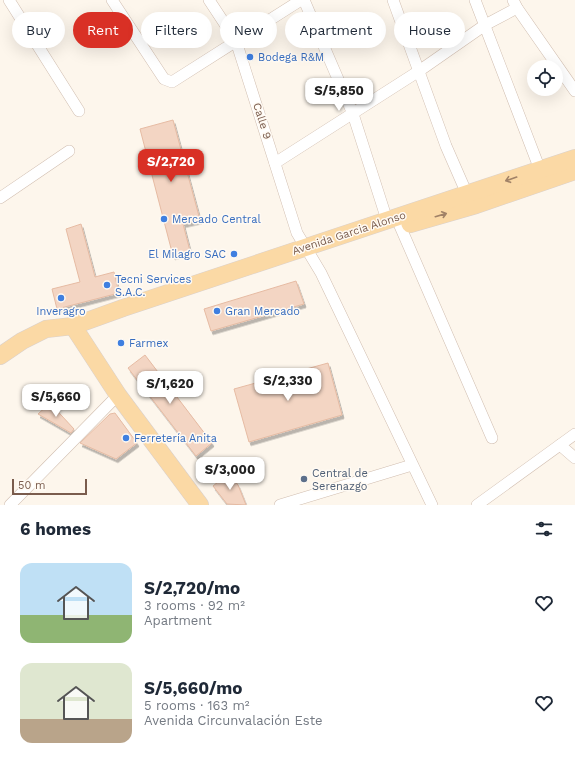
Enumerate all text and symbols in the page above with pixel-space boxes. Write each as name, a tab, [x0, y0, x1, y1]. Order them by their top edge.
chip: Buy	[12, 12, 65, 48]
chip: Rent	[73, 12, 133, 48]
chip: Filters	[141, 12, 212, 48]
chip: New	[220, 12, 277, 48]
chip: Apartment	[285, 12, 386, 48]
chip: House	[394, 12, 465, 48]
place label: Bodega R&M	[258, 51, 324, 64]
marker: Bodega R&M	[245, 52, 255, 62]
map controls	[527, 60, 563, 96]
button: locate	[527, 60, 563, 96]
pin: S/5,850	[302, 78, 376, 112]
text: S/5,850	[314, 83, 364, 98]
street label: Calle 9	[250, 101, 274, 141]
pin: S/2,720	[134, 149, 208, 183]
text: S/2,720	[147, 154, 195, 169]
one-way arrow	[506, 175, 518, 183]
street label: Avenida Garcia Alonso	[291, 208, 407, 258]
one-way arrow	[435, 211, 448, 218]
place label: Mercado Central	[172, 213, 261, 226]
marker: Mercado Central	[159, 214, 169, 224]
place label: El Milagro SAC	[148, 248, 226, 261]
marker: El Milagro SAC	[229, 249, 239, 259]
place label: Tecni Services S.A.C.	[115, 273, 191, 299]
marker: Tecni Services S.A.C.	[102, 280, 112, 290]
marker: Inveragro	[56, 293, 66, 303]
place label: Inveragro	[36, 305, 86, 318]
place label: Gran Mercado	[225, 305, 300, 318]
marker: Gran Mercado	[212, 306, 222, 316]
place label: Farmex	[129, 337, 168, 350]
marker: Farmex	[116, 338, 126, 348]
pin: S/2,330	[251, 368, 325, 402]
pin: S/1,620	[133, 371, 207, 405]
text: S/2,330	[263, 373, 313, 388]
text: S/1,620	[146, 376, 194, 391]
pin: S/5,660	[19, 384, 93, 418]
text: S/5,660	[31, 389, 81, 404]
place label: Ferretería Anita	[134, 432, 217, 445]
marker: Ferretería Anita	[121, 433, 131, 443]
pin: S/3,000	[193, 457, 267, 491]
text: S/3,000	[205, 462, 255, 477]
place label: Central de Serenazgo	[312, 467, 368, 493]
marker: Central de Serenazgo	[299, 474, 309, 484]
scale bar	[12, 477, 87, 496]
text: 50 m	[18, 479, 45, 492]
icon: filters	[533, 518, 555, 540]
text: 6 homes	[20, 519, 91, 539]
text: S/2,720/mo	[144, 578, 240, 598]
icon: home	[52, 579, 100, 627]
icon: heart	[533, 592, 555, 614]
text: 3 rooms · 92 m²	[144, 598, 245, 613]
text: Apartment	[144, 613, 212, 628]
text: S/5,660/mo	[144, 678, 242, 698]
icon: home	[52, 679, 100, 727]
icon: heart	[533, 692, 555, 714]
text: 5 rooms · 163 m²	[144, 698, 250, 713]
text: Avenida Circunvalación Este	[144, 713, 323, 728]

